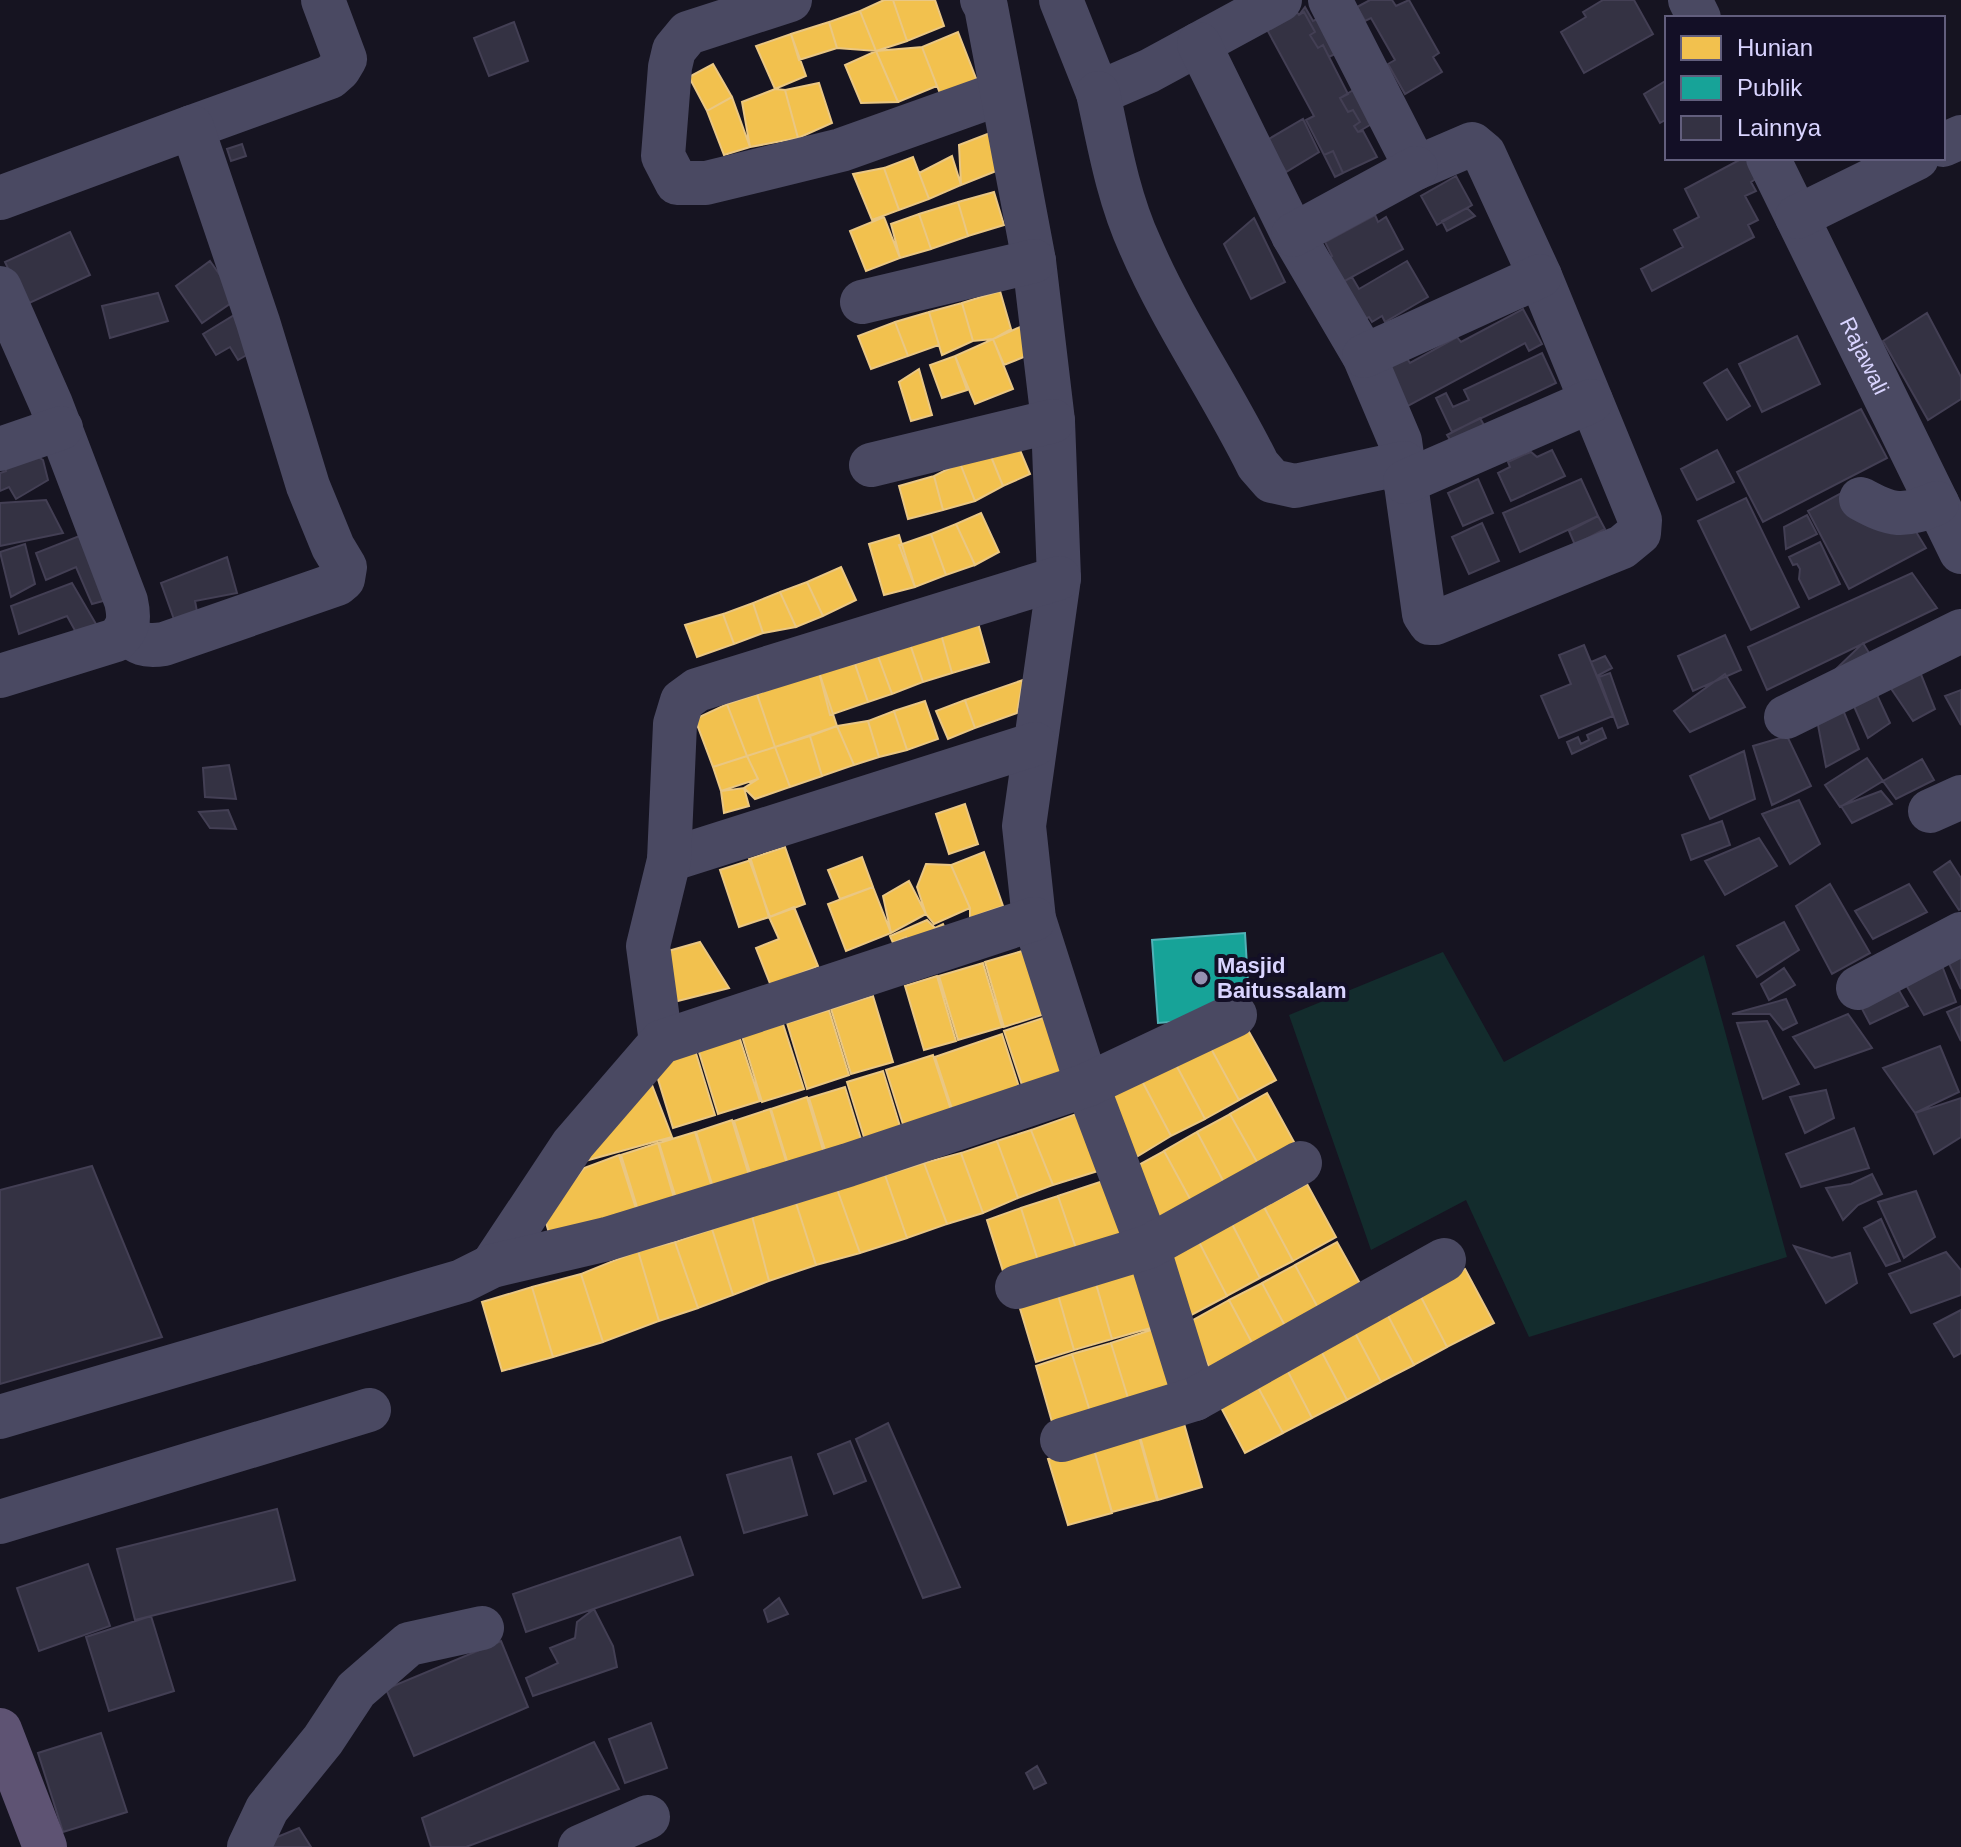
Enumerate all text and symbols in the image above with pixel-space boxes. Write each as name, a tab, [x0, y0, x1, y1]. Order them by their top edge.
legend	[1665, 16, 1945, 160]
text: Hunian	[1737, 34, 1813, 61]
text: Publik	[1737, 74, 1803, 101]
text: Lainnya	[1737, 114, 1822, 141]
street label: Rajawali	[1835, 313, 1894, 399]
place label: Masjid Baitussalam	[1217, 953, 1347, 1003]
marker: Masjid Baitussalam	[1192, 969, 1210, 987]

